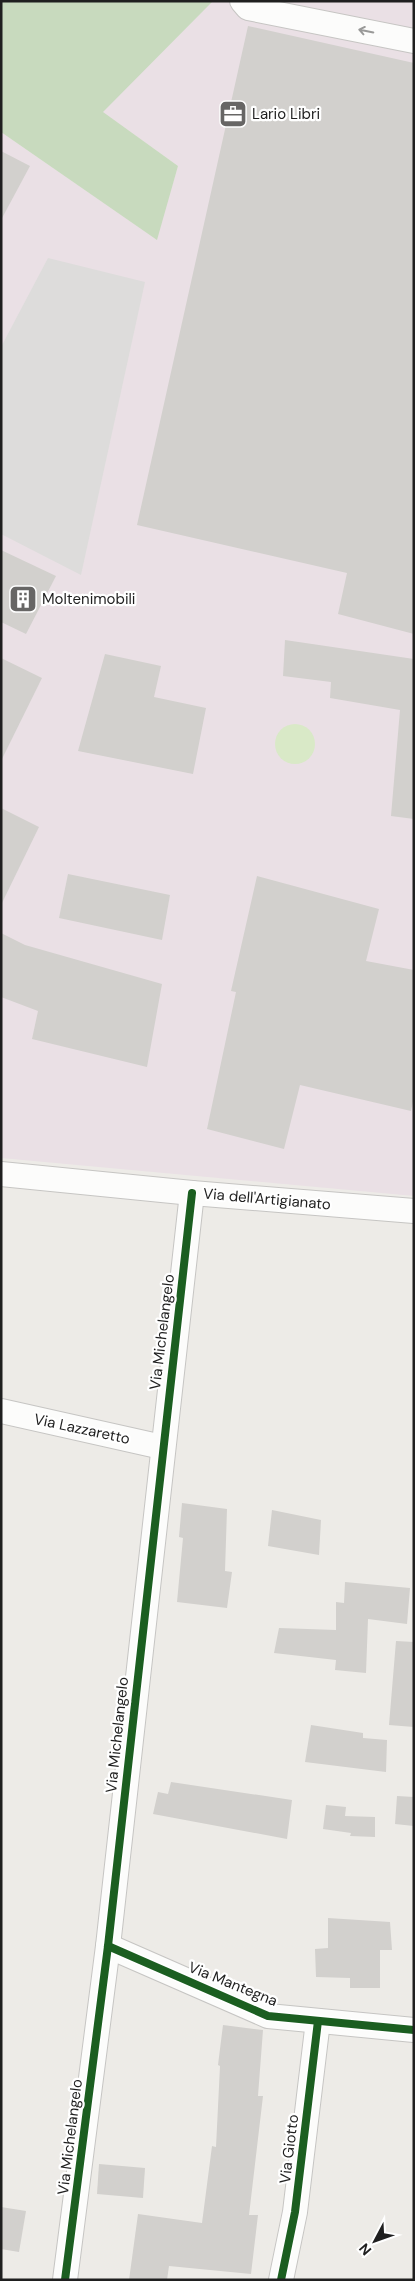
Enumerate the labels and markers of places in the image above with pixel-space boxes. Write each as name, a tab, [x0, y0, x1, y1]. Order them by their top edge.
office icon: Lario Libri	[218, 99, 248, 129]
place label: Lario Libri	[252, 104, 320, 124]
building icon: Moltenimobili	[8, 584, 38, 614]
place label: Moltenimobili	[42, 589, 135, 609]

